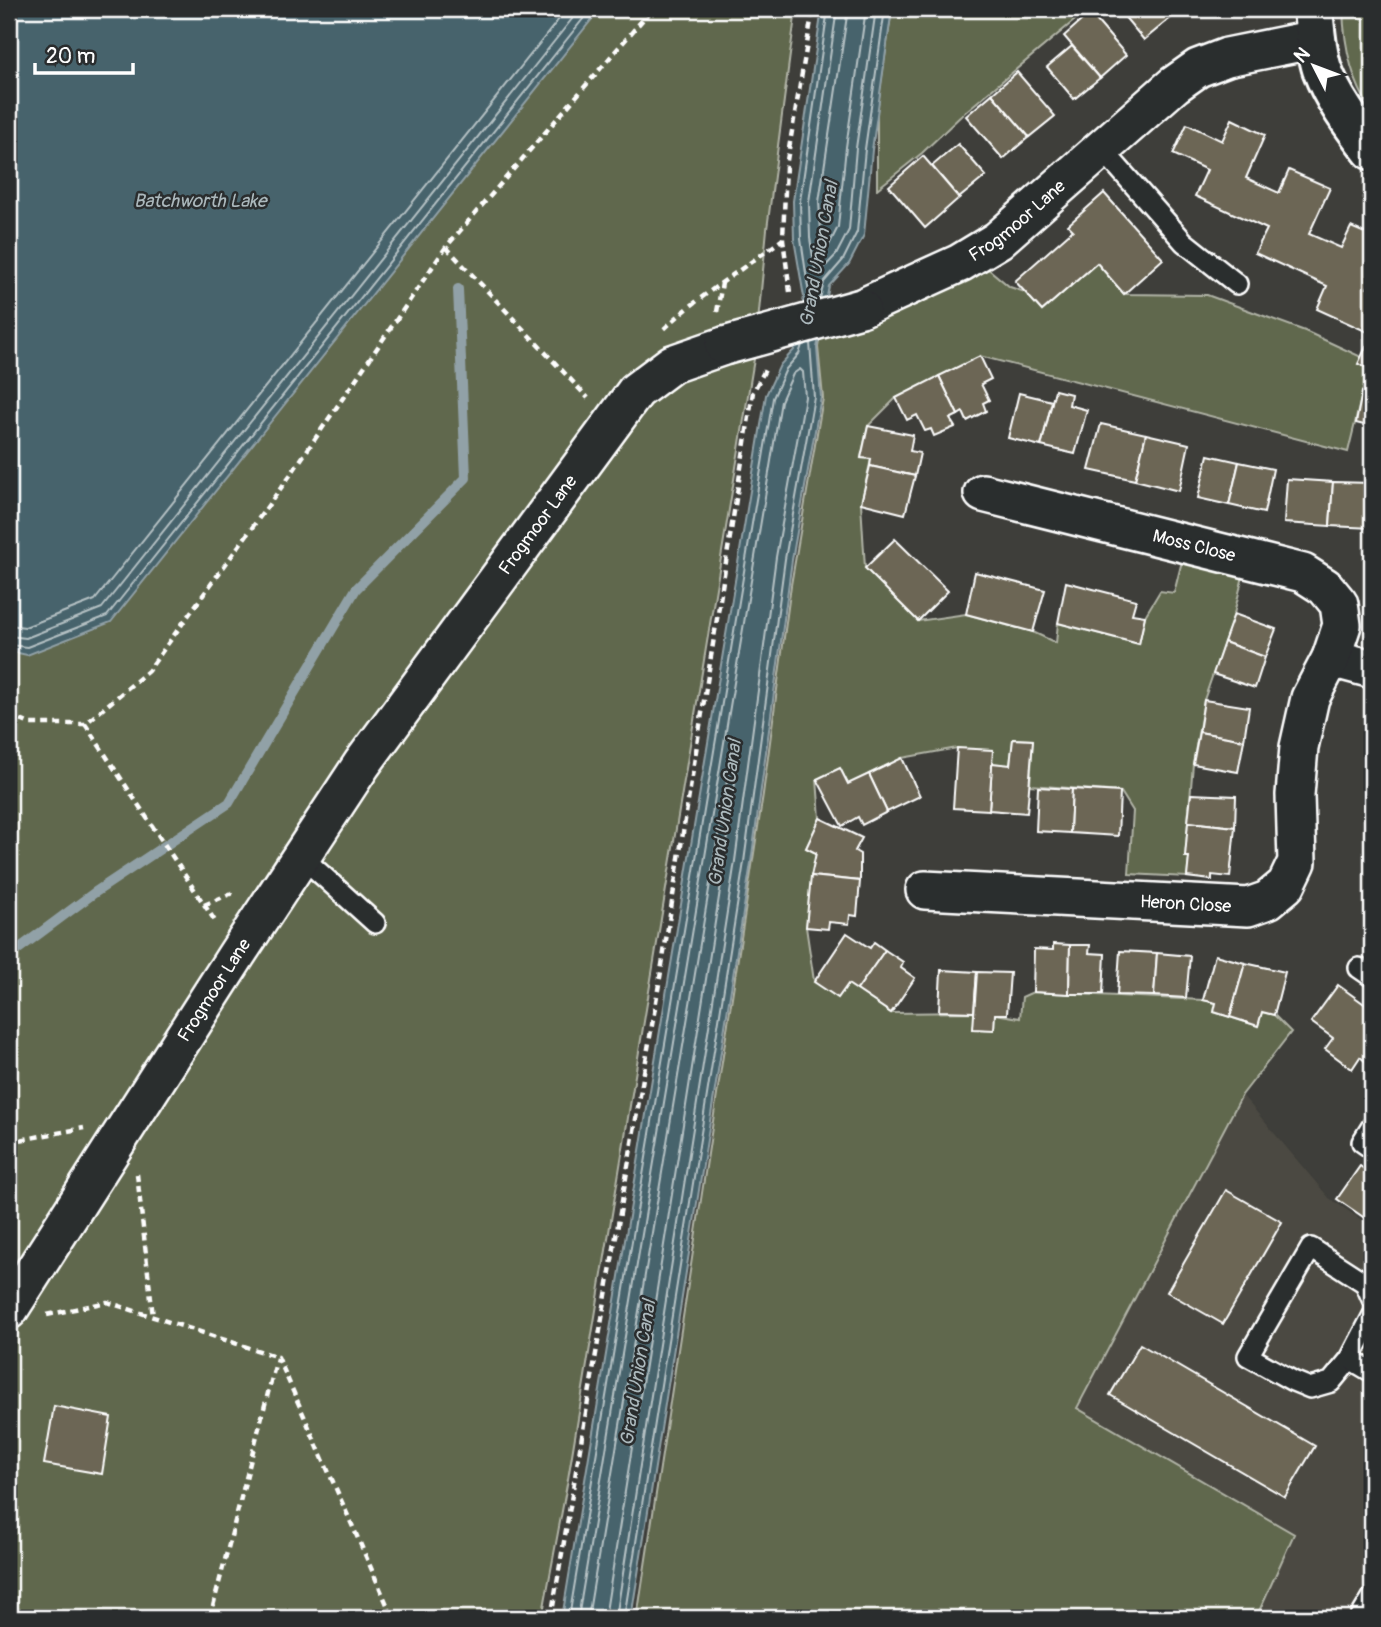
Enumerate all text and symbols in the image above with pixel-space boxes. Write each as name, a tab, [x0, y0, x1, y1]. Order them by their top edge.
scale bar	[35, 32, 133, 76]
north arrow	[1280, 32, 1350, 102]
text: N	[1289, 42, 1315, 68]
text: 20 m	[46, 43, 95, 70]
street label: Frogmoor Lane	[964, 174, 1070, 267]
water label: Grand Union Canal	[794, 177, 844, 329]
water label: Batchworth Lake	[134, 189, 268, 213]
street label: Frogmoor Lane	[493, 470, 582, 579]
street label: Moss Close	[1150, 525, 1238, 567]
water label: Grand Union Canal	[703, 736, 747, 888]
street label: Heron Close	[1139, 890, 1232, 918]
street label: Frogmoor Lane	[172, 934, 256, 1046]
water label: Grand Union Canal	[615, 1296, 662, 1448]

